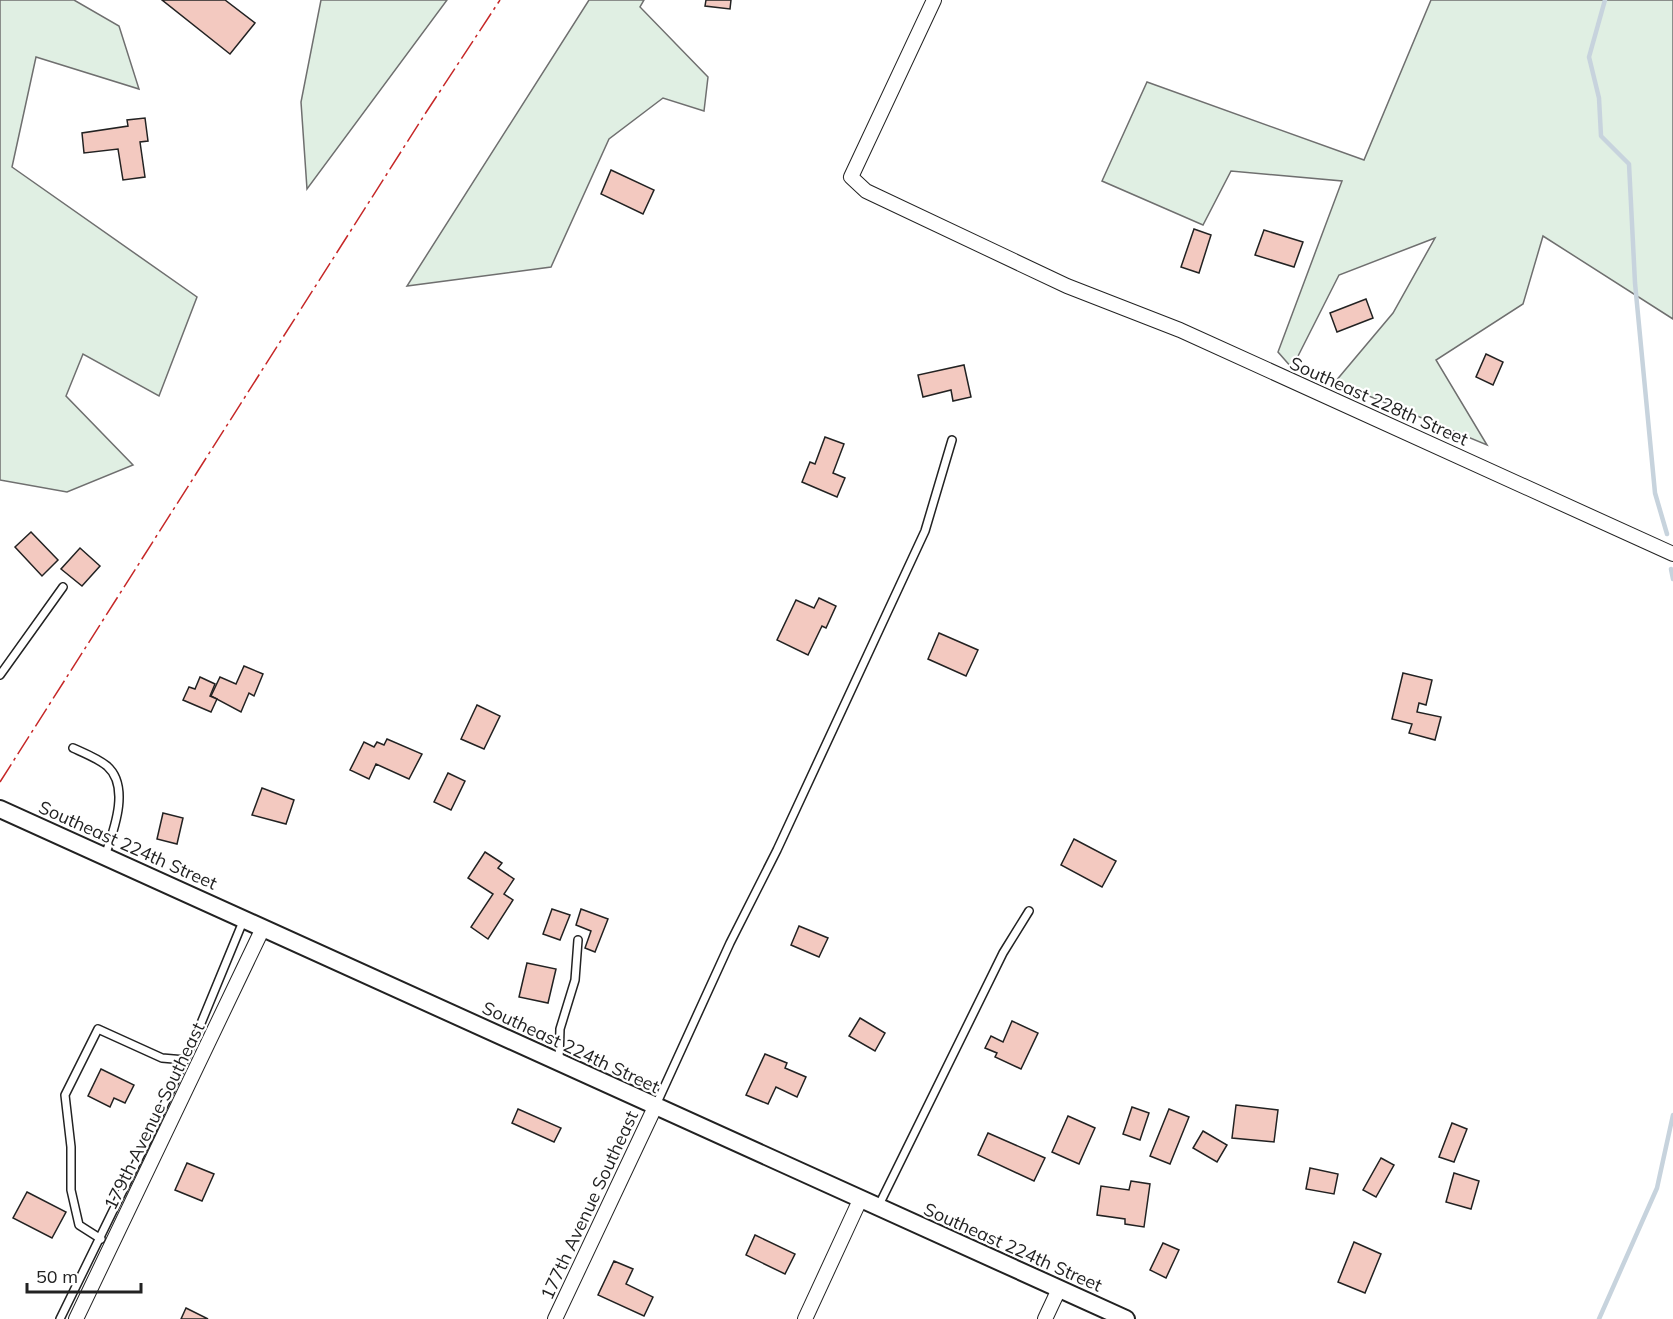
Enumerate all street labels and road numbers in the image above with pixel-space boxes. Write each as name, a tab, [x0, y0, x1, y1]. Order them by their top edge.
street label: Southeast 228th Street	[1286, 351, 1472, 451]
street label: Southeast 224th Street	[35, 795, 221, 895]
street label: Southeast 224th Street	[479, 996, 663, 1098]
street label: 179th Avenue Southeast	[99, 1018, 209, 1214]
street label: 177th Avenue Southeast	[535, 1107, 643, 1303]
street label: Southeast 224th Street	[920, 1197, 1106, 1297]

